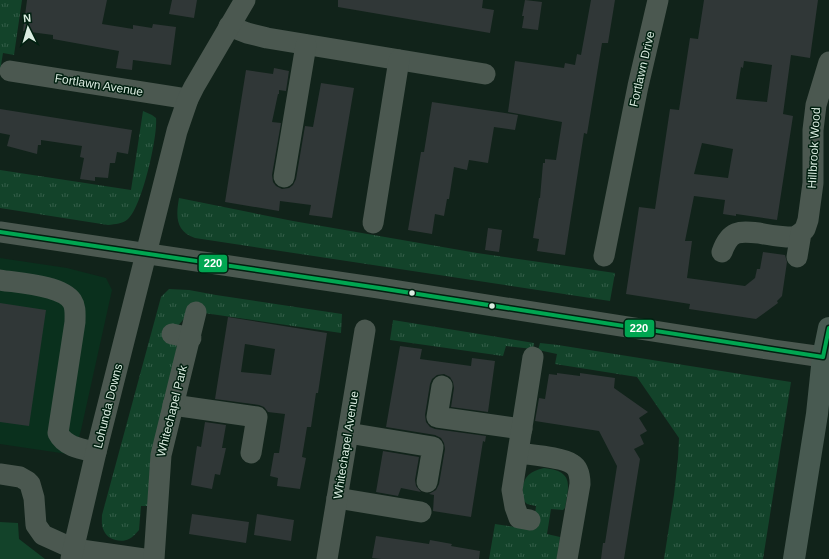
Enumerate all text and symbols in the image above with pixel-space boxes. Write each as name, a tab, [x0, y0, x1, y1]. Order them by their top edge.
north arrow	[8, 8, 48, 48]
text: N	[23, 12, 32, 24]
street label: Fortlawn Drive	[626, 29, 658, 108]
street label: Fortlawn Avenue	[54, 71, 144, 99]
street label: Hillbrook Wood	[805, 107, 823, 189]
line badge: 220	[198, 254, 228, 273]
text: 220	[204, 257, 222, 269]
unlabelled marker	[407, 288, 417, 298]
unlabelled marker	[487, 301, 497, 311]
line badge: 220	[624, 319, 655, 338]
text: 220	[630, 322, 648, 334]
street label: Lohunda Downs	[91, 362, 125, 450]
street label: Whitechapel Park	[154, 363, 190, 458]
street label: Whitechapel Avenue	[331, 390, 362, 500]

